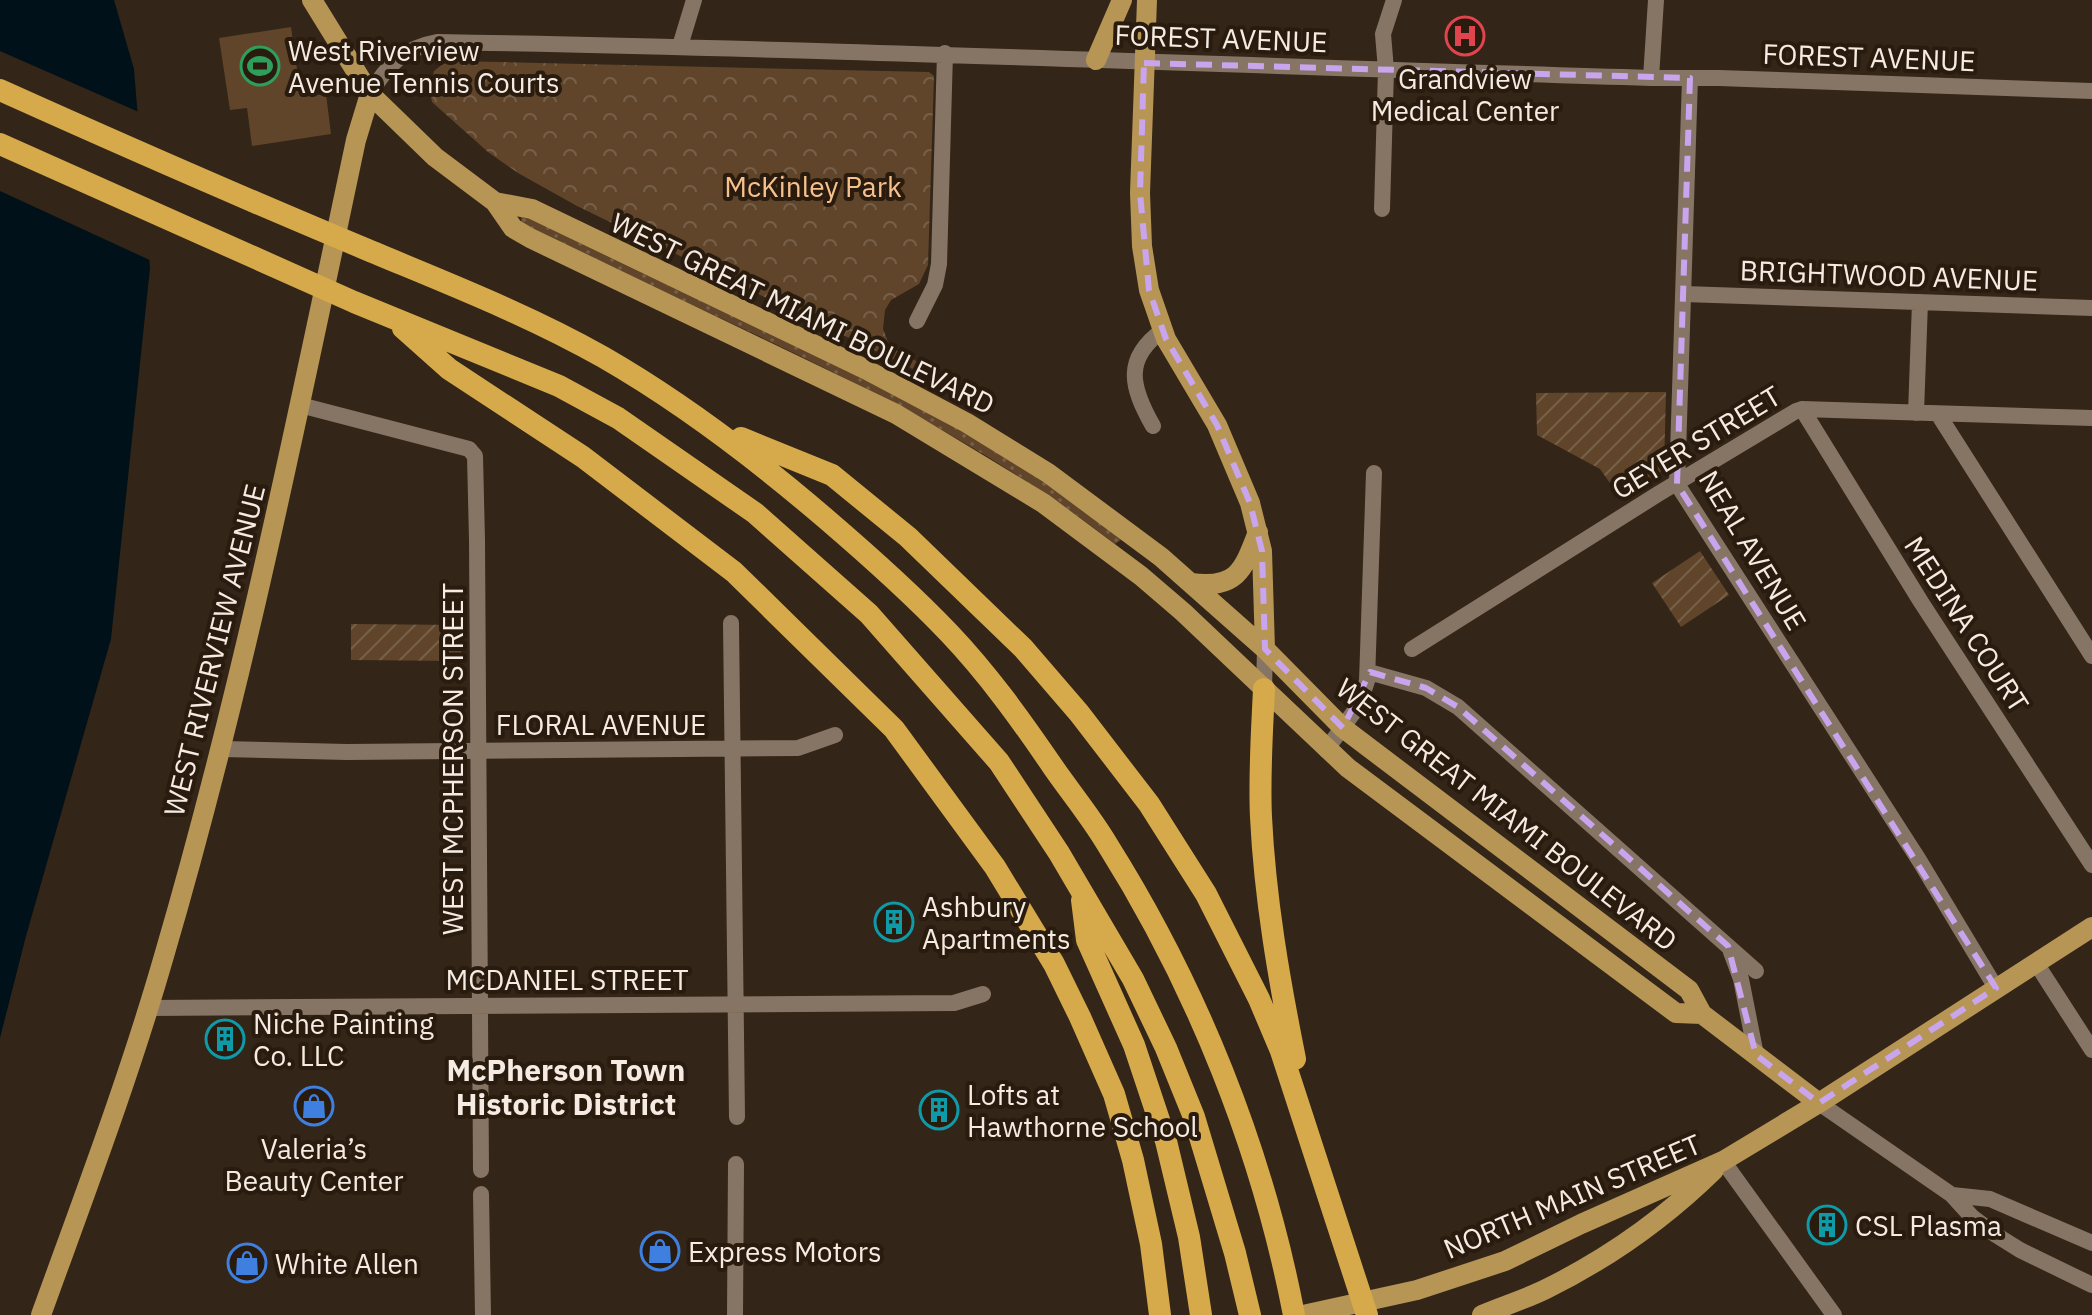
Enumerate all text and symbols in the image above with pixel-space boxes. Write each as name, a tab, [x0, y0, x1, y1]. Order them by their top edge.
hospital icon: Grandview Medical Center	[1444, 15, 1486, 57]
street label: FOREST AVENUE	[1114, 16, 1328, 60]
place label: West Riverview Avenue Tennis Courts	[288, 32, 560, 101]
street label: FOREST AVENUE	[1762, 35, 1976, 79]
sports icon: West Riverview Avenue Tennis Courts	[239, 45, 281, 87]
place label: Grandview Medical Center	[1371, 60, 1559, 129]
park label: McKinley Park	[724, 168, 902, 205]
street label: WEST GREAT MIAMI BOULEVARD	[605, 204, 1001, 422]
street label: BRIGHTWOOD AVENUE	[1739, 251, 2039, 299]
street label: GEYER STREET	[1605, 377, 1787, 507]
street label: NEAL AVENUE	[1691, 463, 1815, 637]
street label: WEST RIVERVIEW AVENUE	[155, 480, 273, 820]
street label: MEDINA COURT	[1896, 529, 2038, 719]
street label: WEST MCPHERSON STREET	[434, 583, 471, 935]
street label: WEST GREAT MIAMI BOULEVARD	[1329, 669, 1685, 959]
street label: FLORAL AVENUE	[496, 706, 706, 743]
place label: Ashbury Apartments	[922, 888, 1071, 957]
building icon: Ashbury Apartments	[873, 901, 915, 943]
street label: MCDANIEL STREET	[446, 961, 689, 998]
place label: Niche Painting Co. LLC	[253, 1005, 434, 1074]
building icon: Niche Painting Co. LLC	[204, 1018, 246, 1060]
district label: McPherson Town Historic District	[447, 1050, 685, 1123]
place label: Lofts at Hawthorne School	[967, 1076, 1198, 1145]
shop icon: Valeria’s Beauty Center	[293, 1085, 335, 1127]
building icon: Lofts at Hawthorne School	[918, 1089, 960, 1131]
street label: NORTH MAIN STREET	[1438, 1125, 1706, 1267]
place label: Valeria’s Beauty Center	[225, 1130, 403, 1199]
building icon: CSL Plasma	[1806, 1204, 1848, 1246]
place label: CSL Plasma	[1855, 1207, 2002, 1244]
shop icon: Express Motors	[639, 1230, 681, 1272]
place label: Express Motors	[688, 1233, 882, 1270]
shop icon: White Allen	[226, 1242, 268, 1284]
place label: White Allen	[275, 1245, 419, 1282]

